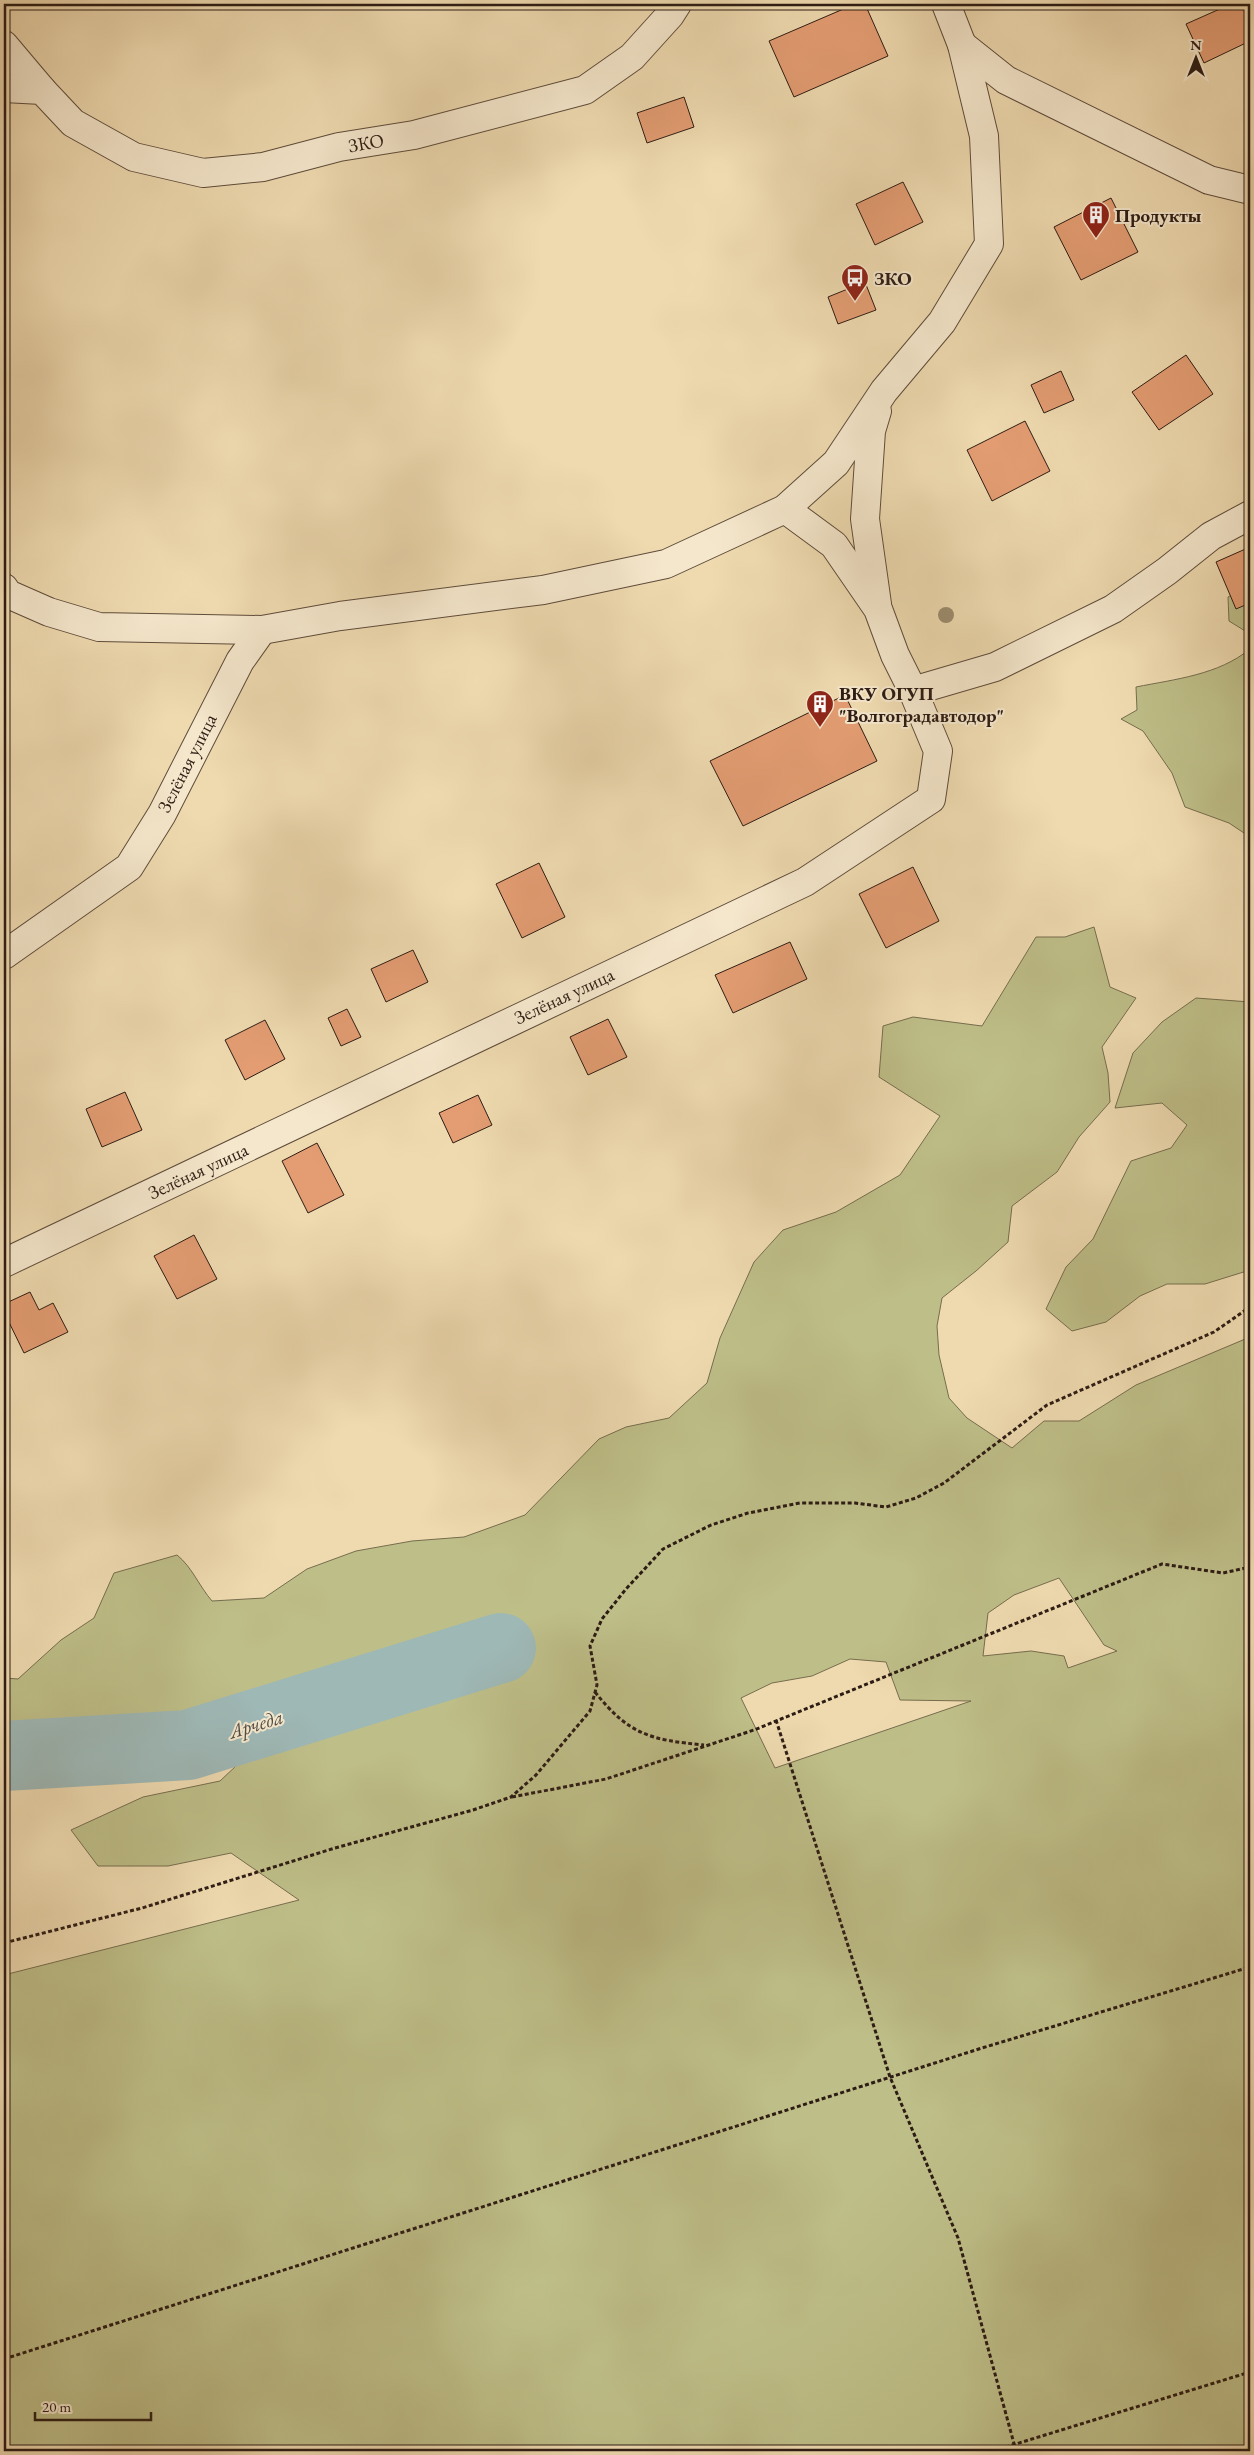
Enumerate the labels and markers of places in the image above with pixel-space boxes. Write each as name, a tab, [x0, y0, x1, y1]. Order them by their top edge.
building icon: Продукты	[1081, 200, 1111, 239]
place label: Продукты	[1115, 203, 1202, 228]
bus stop icon: ЗКО	[840, 263, 870, 302]
place label: ЗКО	[874, 266, 912, 291]
place label: ВКУ ОГУП "Волгоградавтодор"	[839, 681, 1004, 728]
building icon: ВКУ ОГУП "Волгоградавтодор"	[805, 689, 835, 728]

